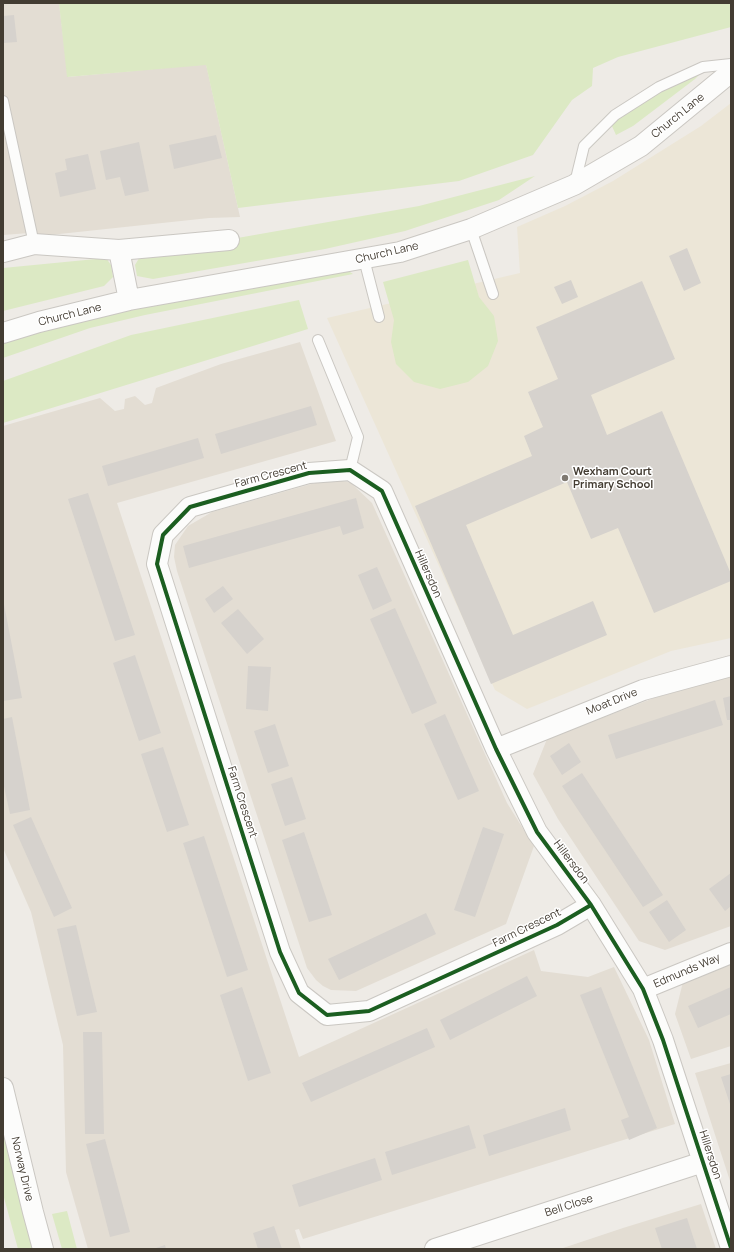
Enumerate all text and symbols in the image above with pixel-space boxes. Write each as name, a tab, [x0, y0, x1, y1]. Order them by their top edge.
street label: Church Lane	[649, 91, 707, 141]
street label: Church Lane	[354, 239, 420, 267]
street label: Church Lane	[37, 301, 103, 329]
street label: Farm Crescent	[234, 459, 308, 491]
place label: Wexham Court Primary School	[573, 465, 653, 491]
marker: Wexham Court Primary School	[560, 473, 570, 483]
street label: Hillersdon	[412, 548, 444, 600]
street label: Moat Drive	[584, 686, 640, 718]
street label: Farm Crescent	[224, 765, 260, 839]
street label: Hillersdon	[550, 838, 592, 886]
street label: Farm Crescent	[491, 906, 563, 950]
street label: Edmunds Way	[652, 951, 722, 991]
street label: Hillersdon	[696, 1129, 724, 1181]
street label: Norway Drive	[8, 1136, 36, 1202]
street label: Bell Close	[543, 1192, 595, 1220]

